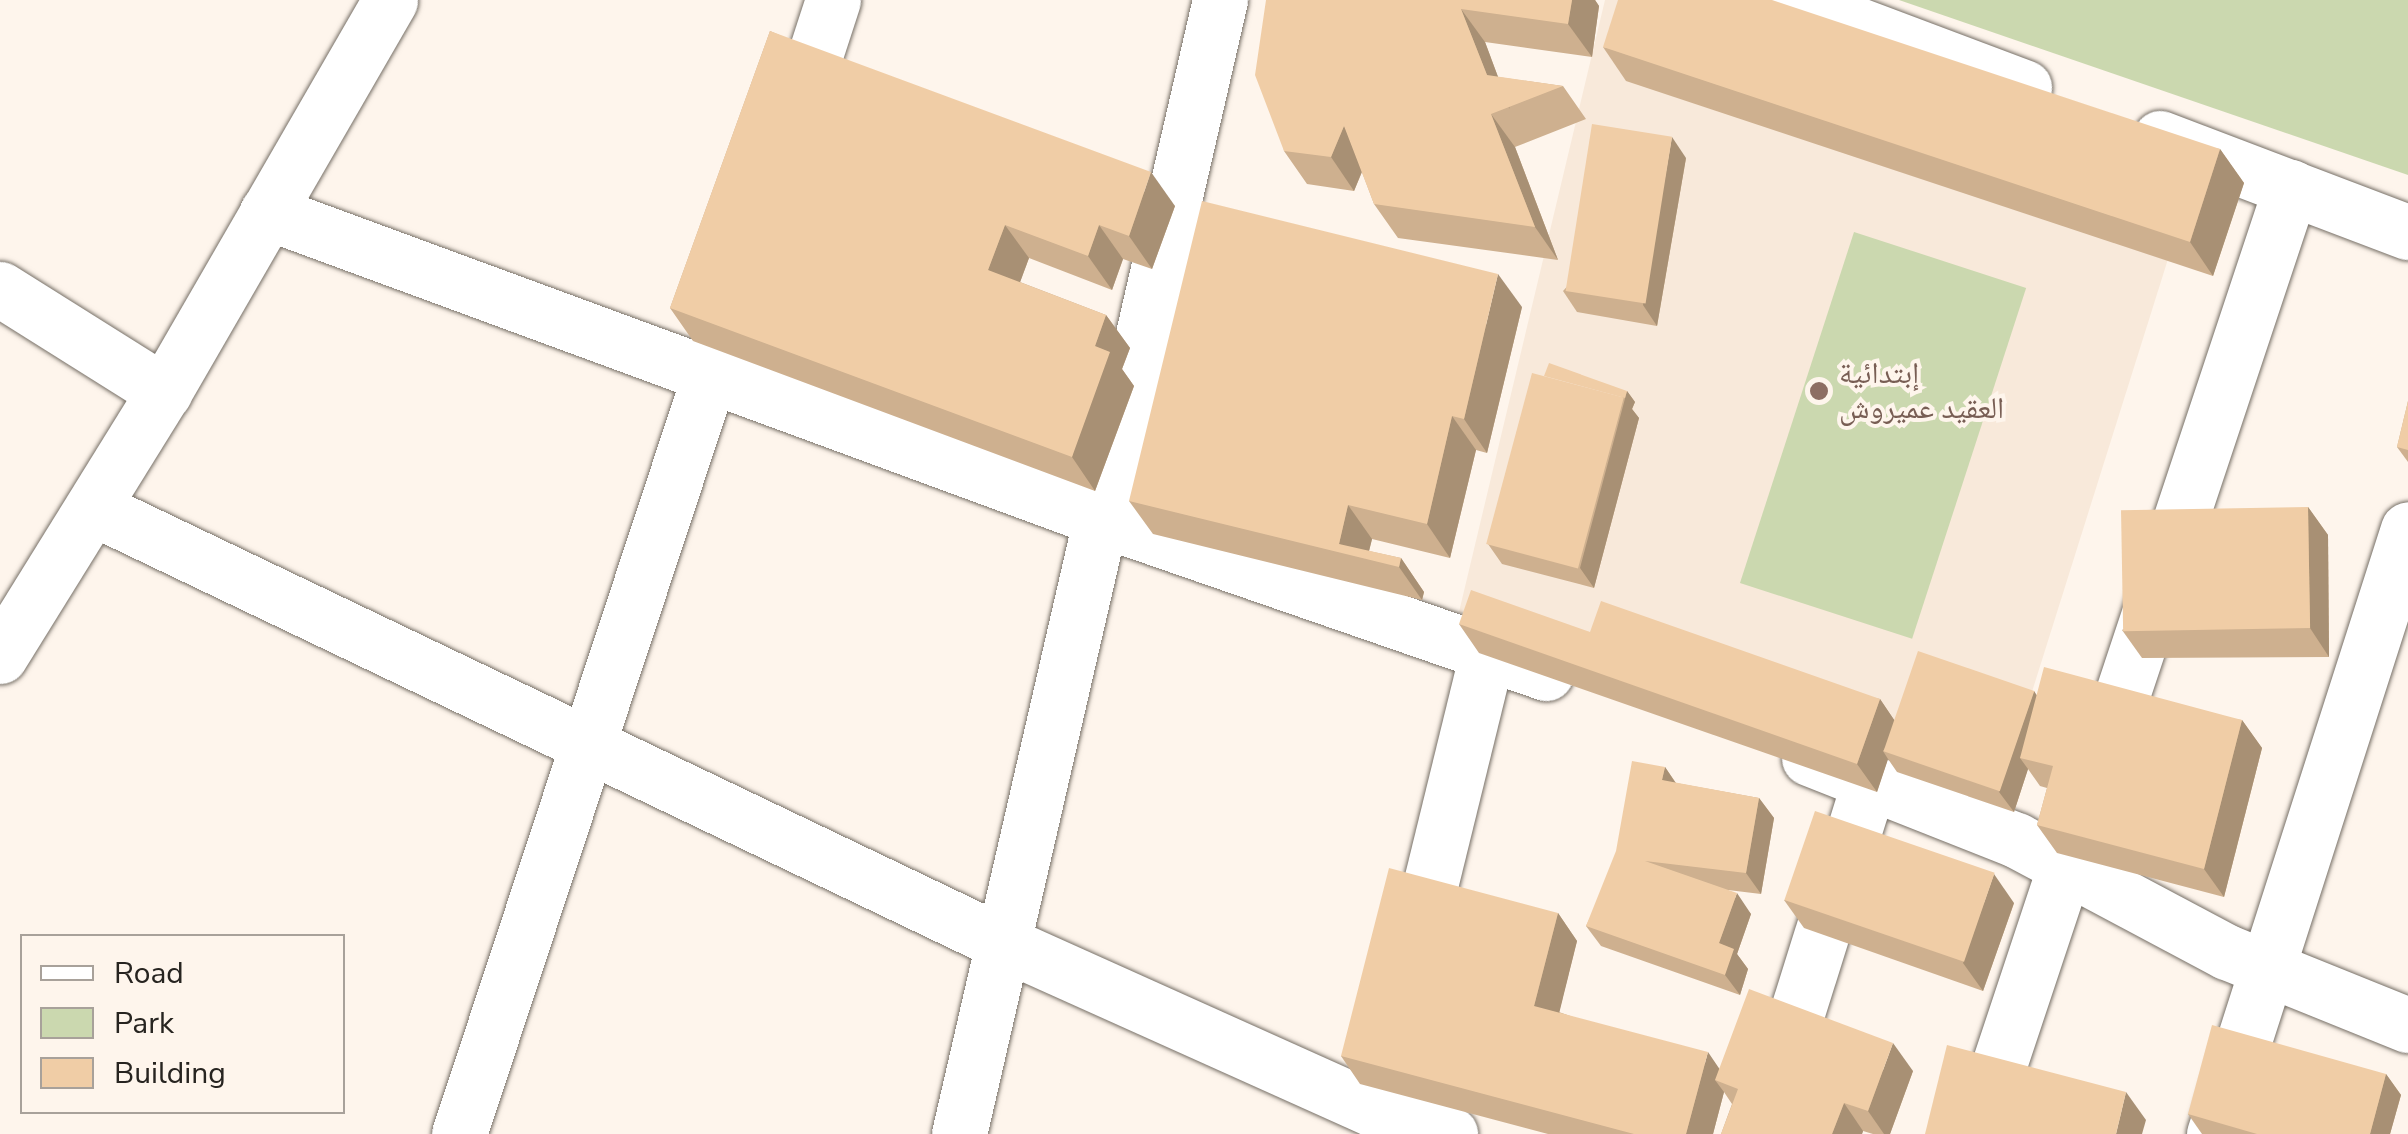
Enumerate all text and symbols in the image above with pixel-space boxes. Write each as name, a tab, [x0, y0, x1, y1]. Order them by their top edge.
place label: إبتدائية العقيد عميروش	[1839, 356, 2004, 426]
marker: إبتدائية العقيد عميروش	[1808, 380, 1830, 402]
legend	[20, 934, 345, 1114]
text: Road	[114, 953, 184, 994]
text: Park	[114, 1003, 174, 1044]
text: Building	[114, 1053, 226, 1094]

